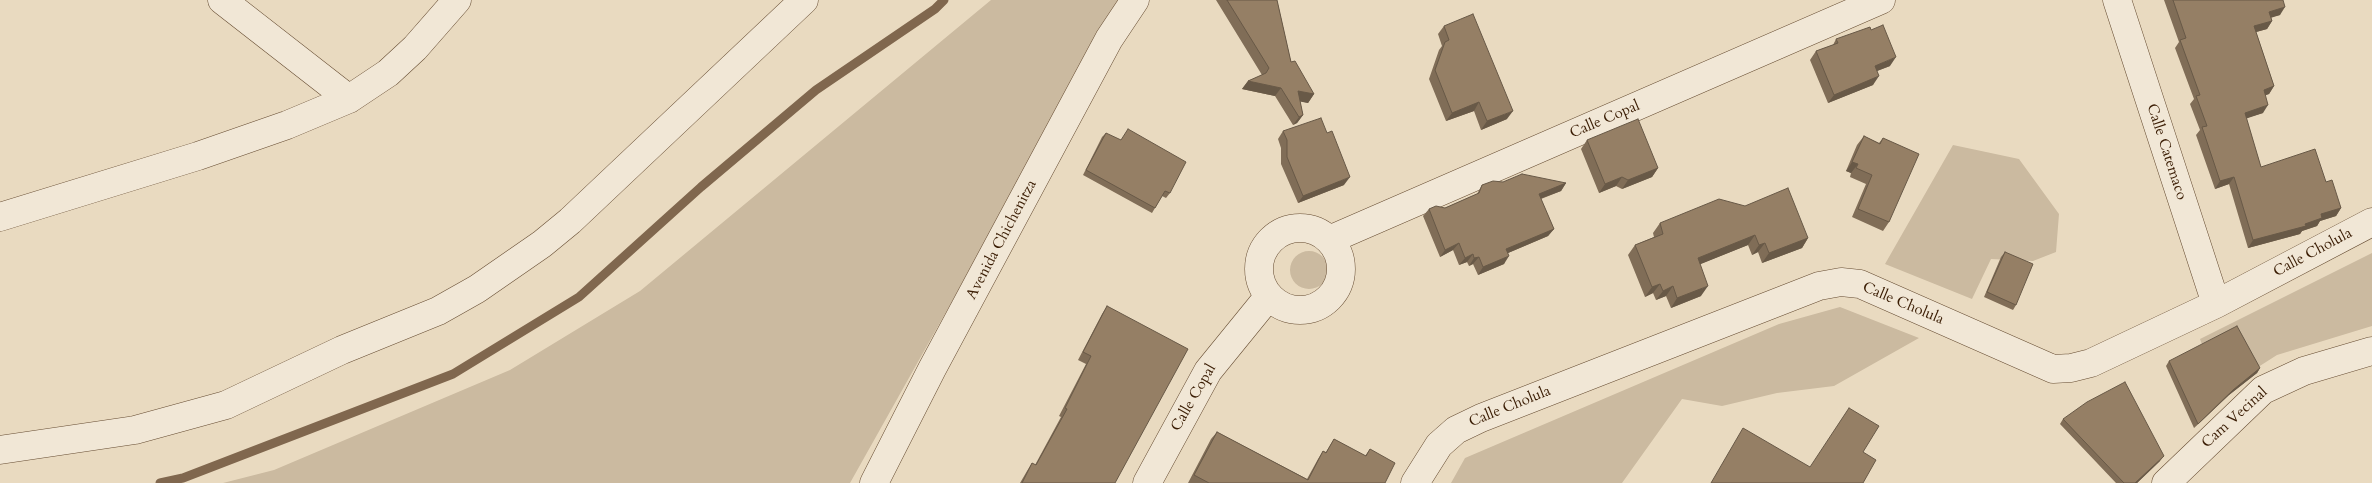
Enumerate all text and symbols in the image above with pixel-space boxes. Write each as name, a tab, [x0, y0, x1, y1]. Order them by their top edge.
street label: Calle Copal	[1567, 97, 1643, 143]
street label: Calle Catemaco	[2142, 102, 2190, 202]
street label: Avenida Chichenitza	[963, 177, 1041, 303]
street label: Calle Cholula	[2271, 225, 2355, 281]
street label: Calle Cholula	[1860, 279, 1946, 329]
street label: Calle Copal	[1168, 361, 1220, 435]
street label: Calle Cholula	[1466, 382, 1554, 432]
street label: Cam Vecinal	[2198, 384, 2272, 452]

